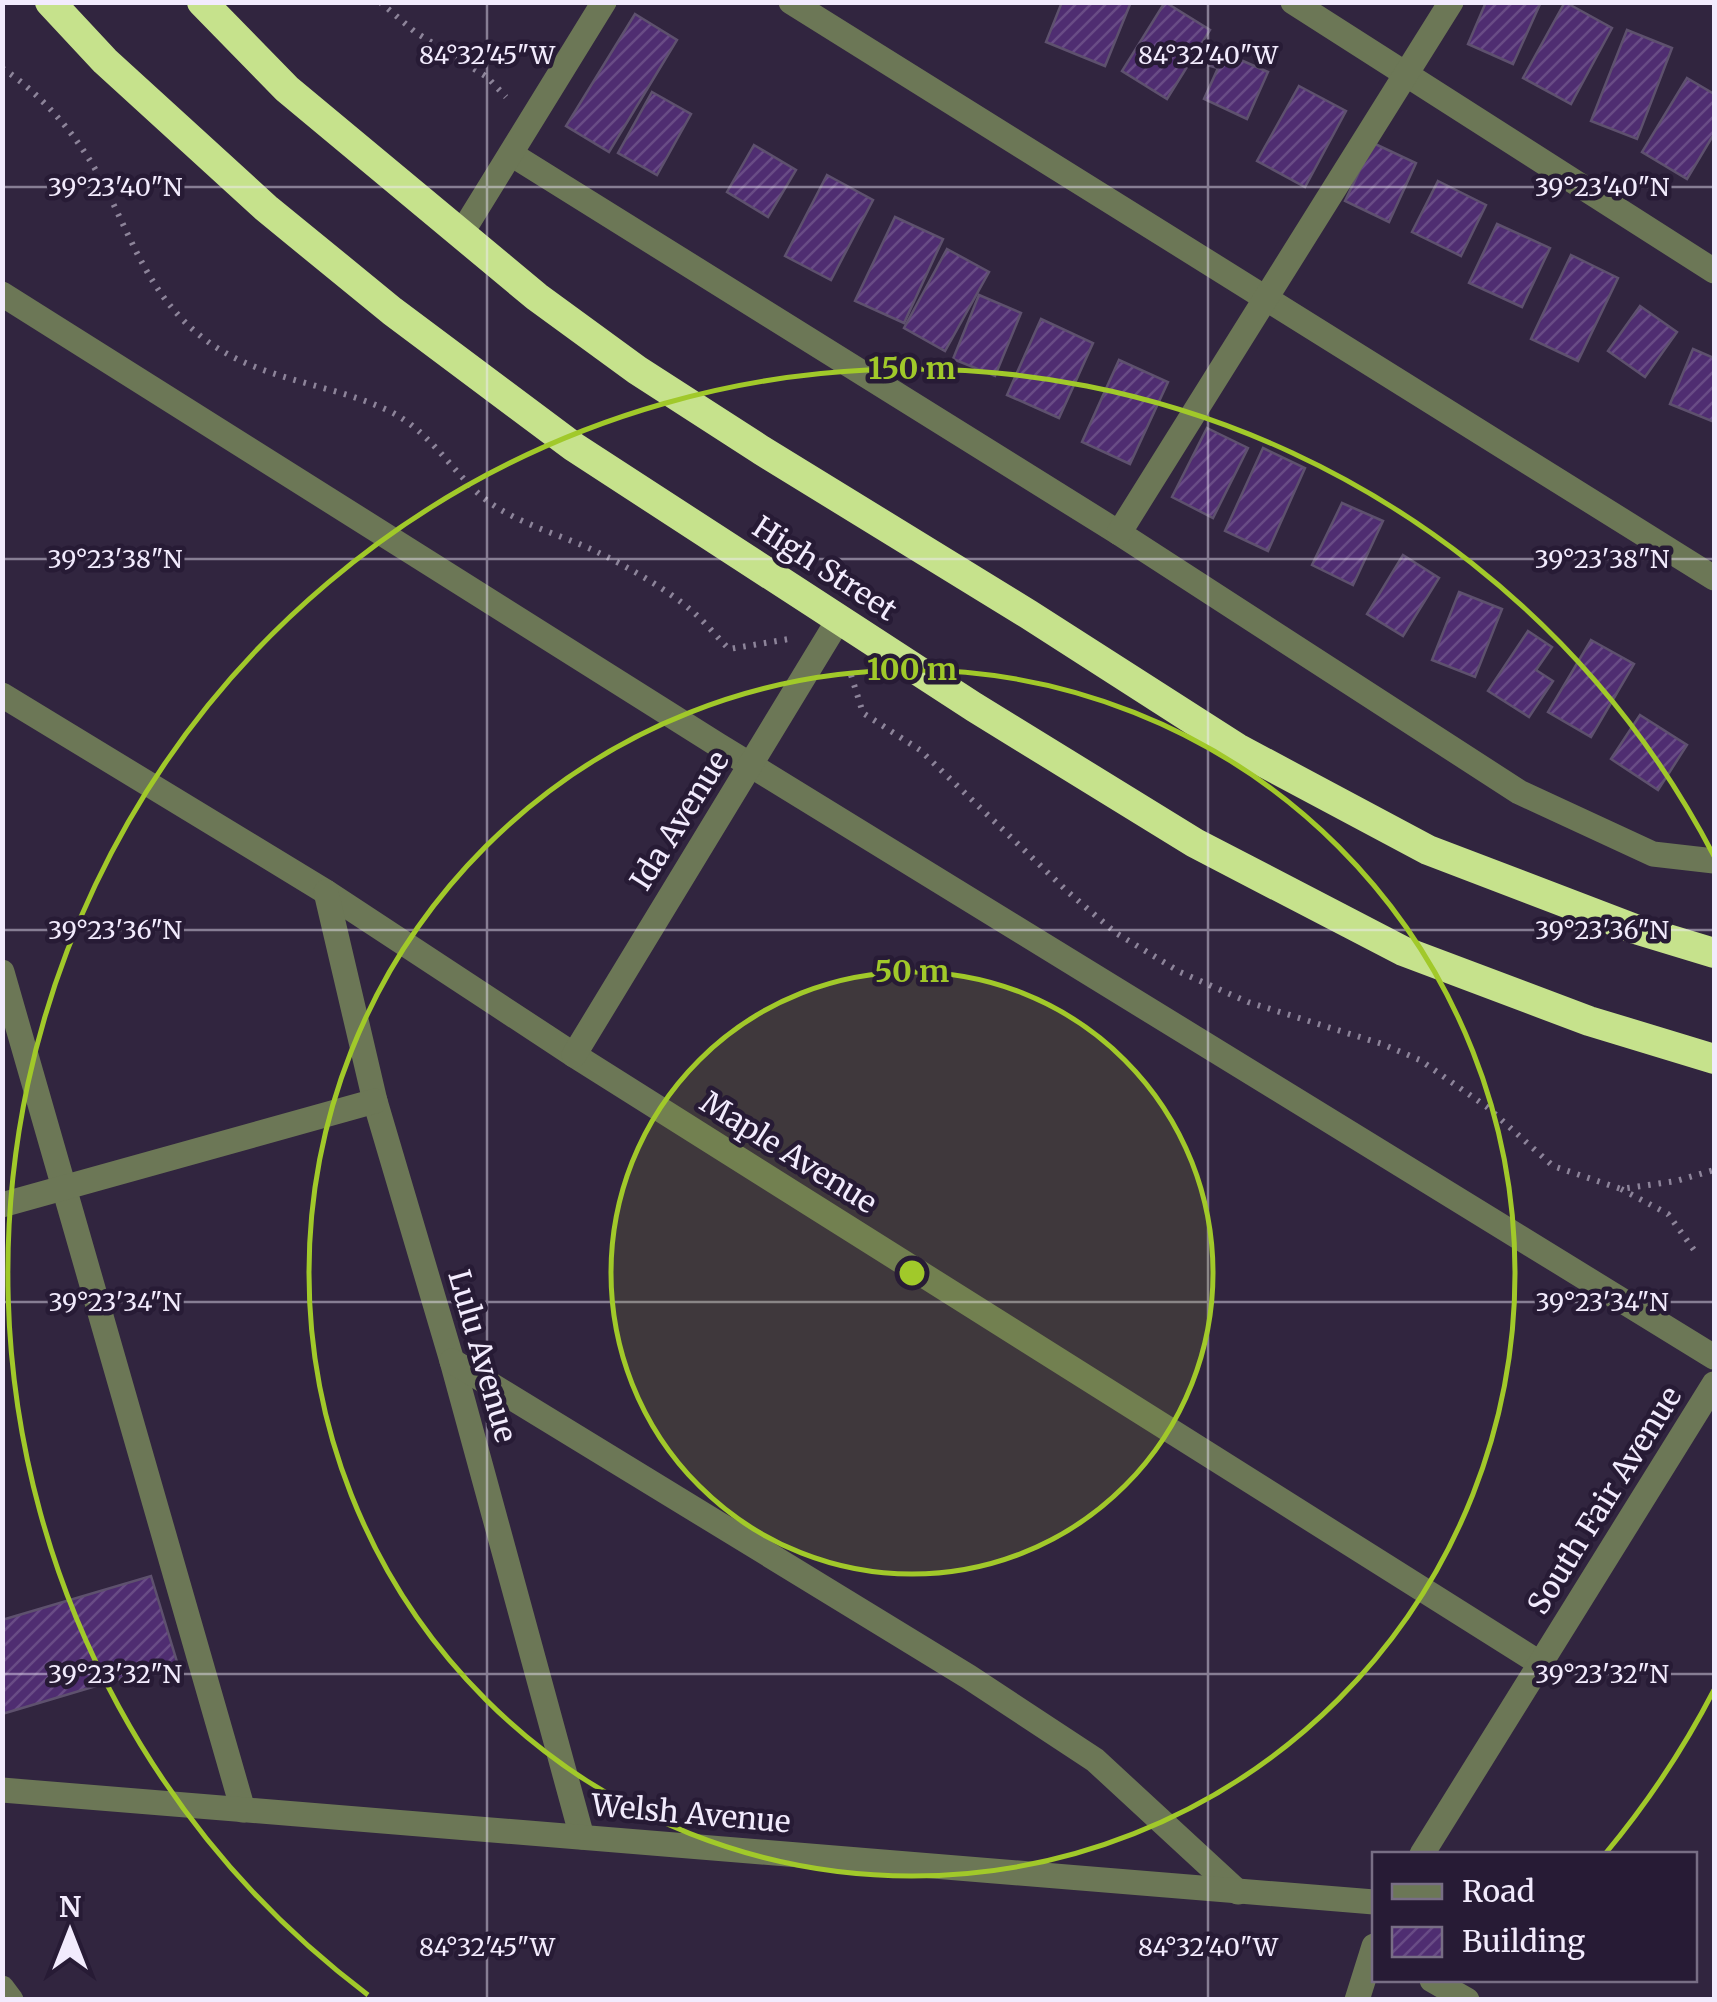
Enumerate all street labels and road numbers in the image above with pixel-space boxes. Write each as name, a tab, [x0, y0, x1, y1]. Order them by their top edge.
street label: High Street	[746, 507, 904, 629]
street label: Ida Avenue	[621, 743, 737, 897]
street label: Maple Avenue	[694, 1083, 884, 1221]
street label: Lulu Avenue	[440, 1266, 526, 1446]
street label: South Fair Avenue	[1519, 1379, 1689, 1621]
street label: Welsh Avenue	[589, 1785, 792, 1841]

